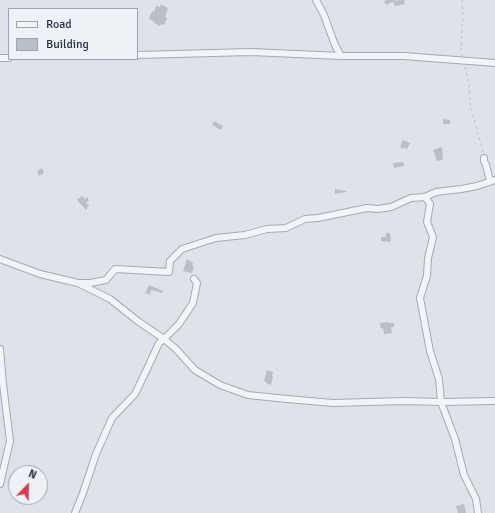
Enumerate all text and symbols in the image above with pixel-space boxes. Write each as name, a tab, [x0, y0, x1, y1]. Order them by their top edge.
legend	[8, 8, 138, 60]
text: Road	[46, 17, 72, 32]
text: Building	[46, 37, 89, 52]
north arrow	[8, 465, 48, 505]
text: N	[26, 467, 39, 482]

